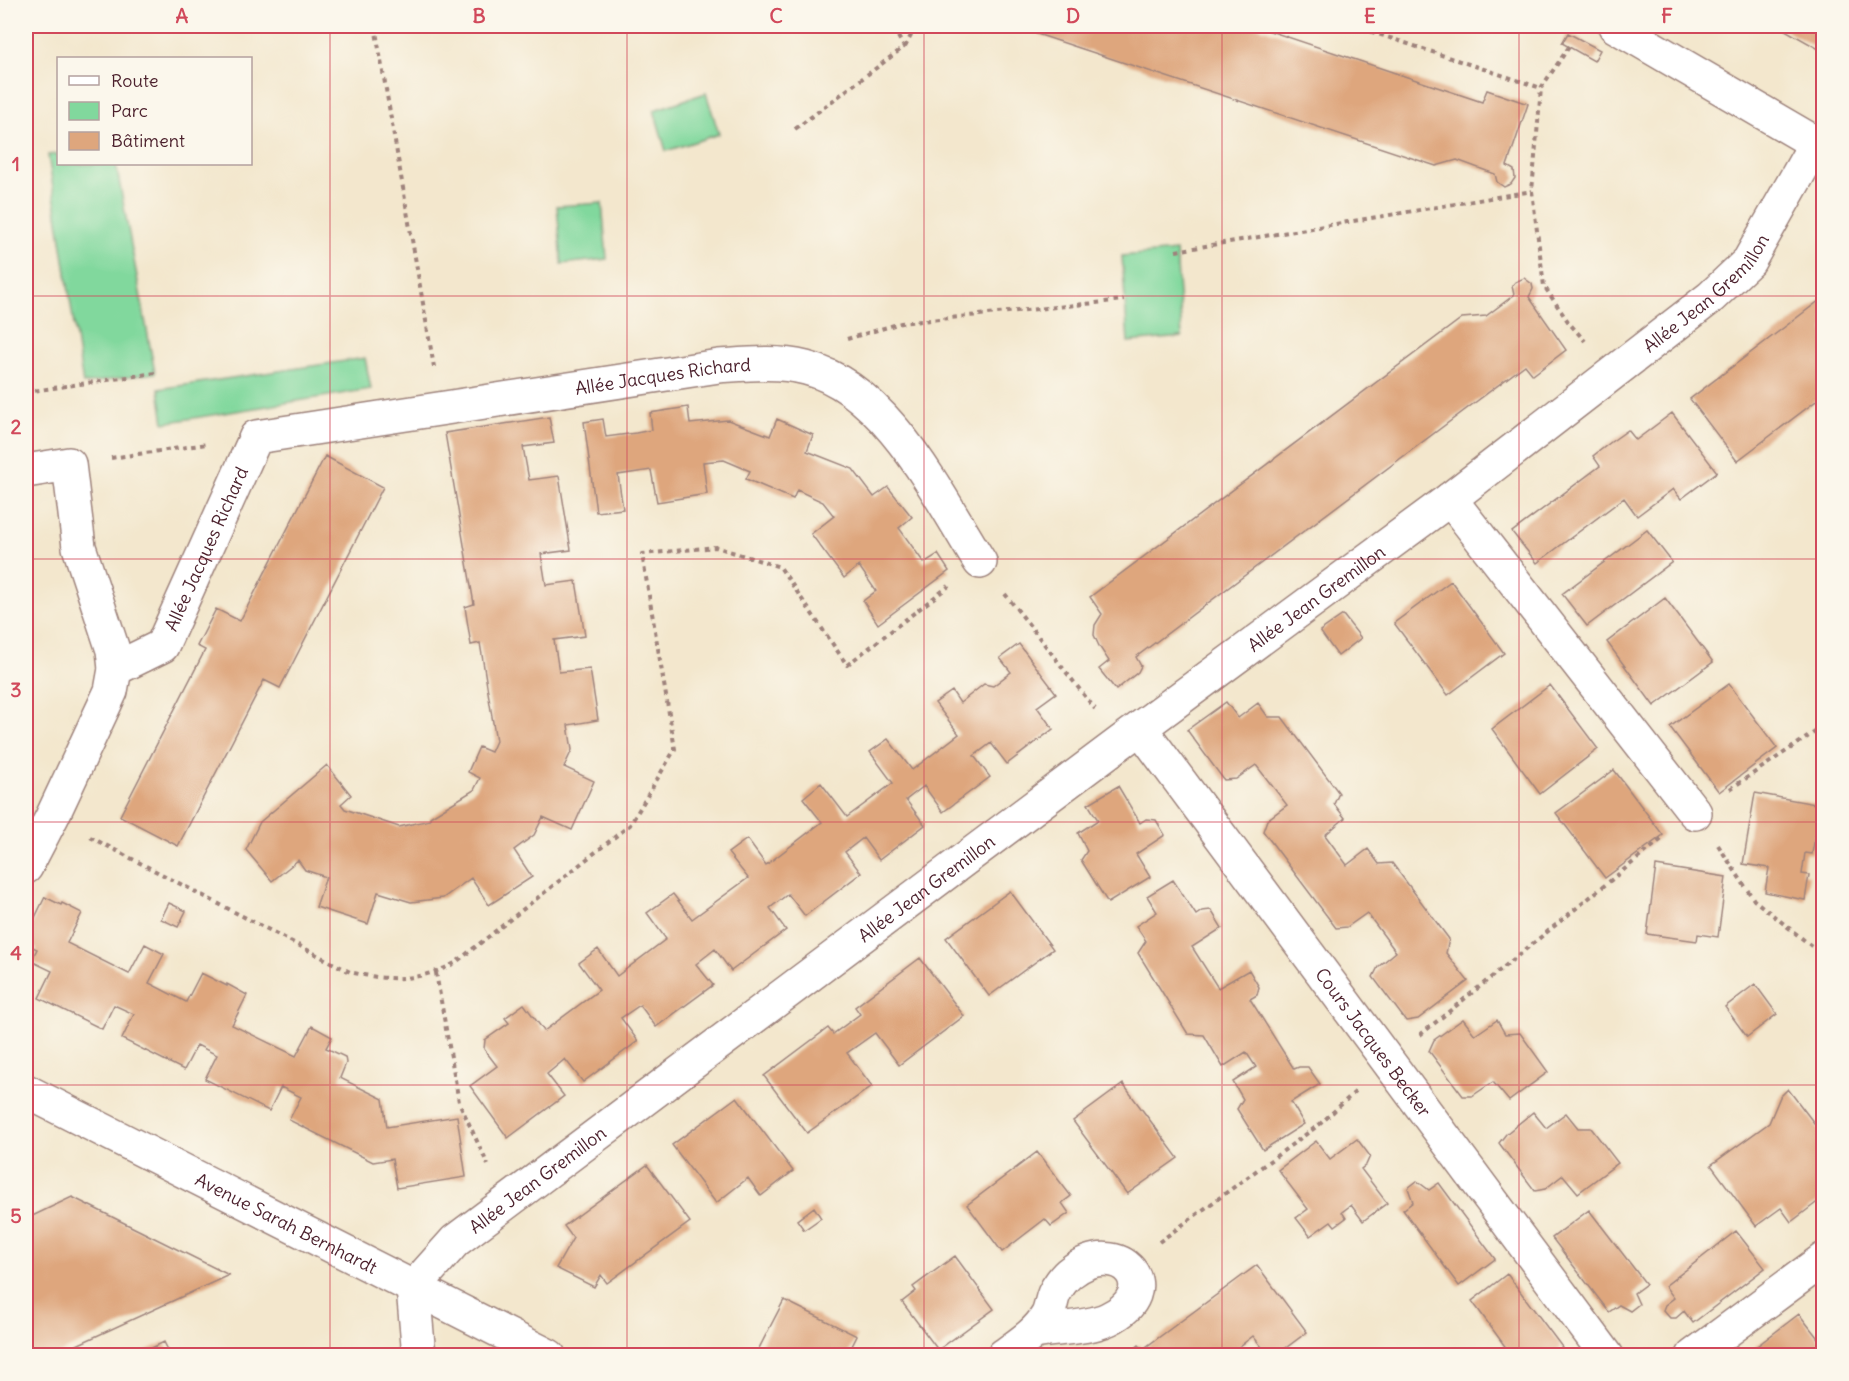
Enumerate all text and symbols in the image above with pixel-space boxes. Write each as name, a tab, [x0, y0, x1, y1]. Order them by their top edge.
text: A	[176, 3, 189, 28]
text: B	[472, 3, 486, 28]
text: C	[769, 3, 783, 28]
text: D	[1066, 3, 1080, 28]
text: E	[1364, 3, 1376, 28]
text: F	[1661, 3, 1673, 28]
legend	[57, 57, 252, 165]
text: Route	[111, 69, 159, 92]
text: Parc	[111, 99, 148, 122]
text: Bâtiment	[111, 129, 185, 152]
text: 1	[12, 151, 20, 176]
street label: Allée Jean Gremillon	[1638, 229, 1774, 357]
street label: Allée Jacques Richard	[573, 352, 752, 399]
text: 2	[11, 414, 22, 439]
street label: Allée Jacques Richard	[159, 463, 253, 634]
street label: Allée Jean Gremillon	[1243, 540, 1389, 656]
text: 3	[10, 677, 22, 702]
street label: Allée Jean Gremillon	[853, 829, 999, 947]
text: 4	[10, 940, 22, 965]
street label: Cours Jacques Becker	[1311, 963, 1437, 1122]
street label: Allée Jean Gremillon	[464, 1121, 610, 1238]
street label: Avenue Sarah Bernhardt	[192, 1167, 381, 1279]
text: 5	[10, 1203, 22, 1228]

